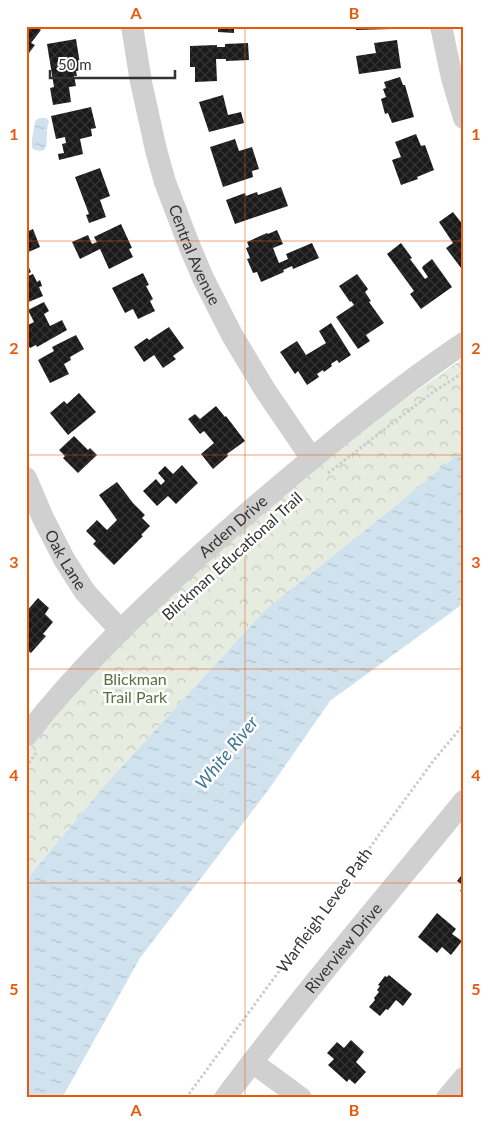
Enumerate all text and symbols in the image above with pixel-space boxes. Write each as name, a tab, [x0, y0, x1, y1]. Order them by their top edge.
text: A	[129, 3, 142, 22]
text: B	[349, 3, 359, 22]
scale bar	[50, 48, 175, 80]
text: 50 m	[58, 55, 92, 73]
text: 1	[9, 124, 19, 143]
text: 1	[471, 124, 481, 143]
street label: Central Avenue	[165, 201, 225, 308]
text: 2	[9, 338, 19, 357]
text: 2	[471, 338, 481, 357]
street label: Blickman Educational Trail	[158, 488, 306, 624]
street label: Arden Drive	[194, 491, 271, 561]
street label: Oak Lane	[42, 526, 91, 593]
text: 3	[9, 552, 19, 571]
text: 3	[471, 552, 481, 571]
park label: Blickman Trail Park	[103, 669, 168, 706]
water label: White River	[190, 711, 263, 793]
text: 4	[9, 765, 19, 784]
text: 4	[471, 765, 481, 784]
street label: Warfleigh Levee Path	[272, 844, 375, 976]
street label: Riverview Drive	[300, 899, 385, 997]
text: 5	[9, 979, 19, 998]
text: 5	[471, 979, 481, 998]
text: A	[129, 1100, 142, 1119]
text: B	[349, 1100, 359, 1119]

